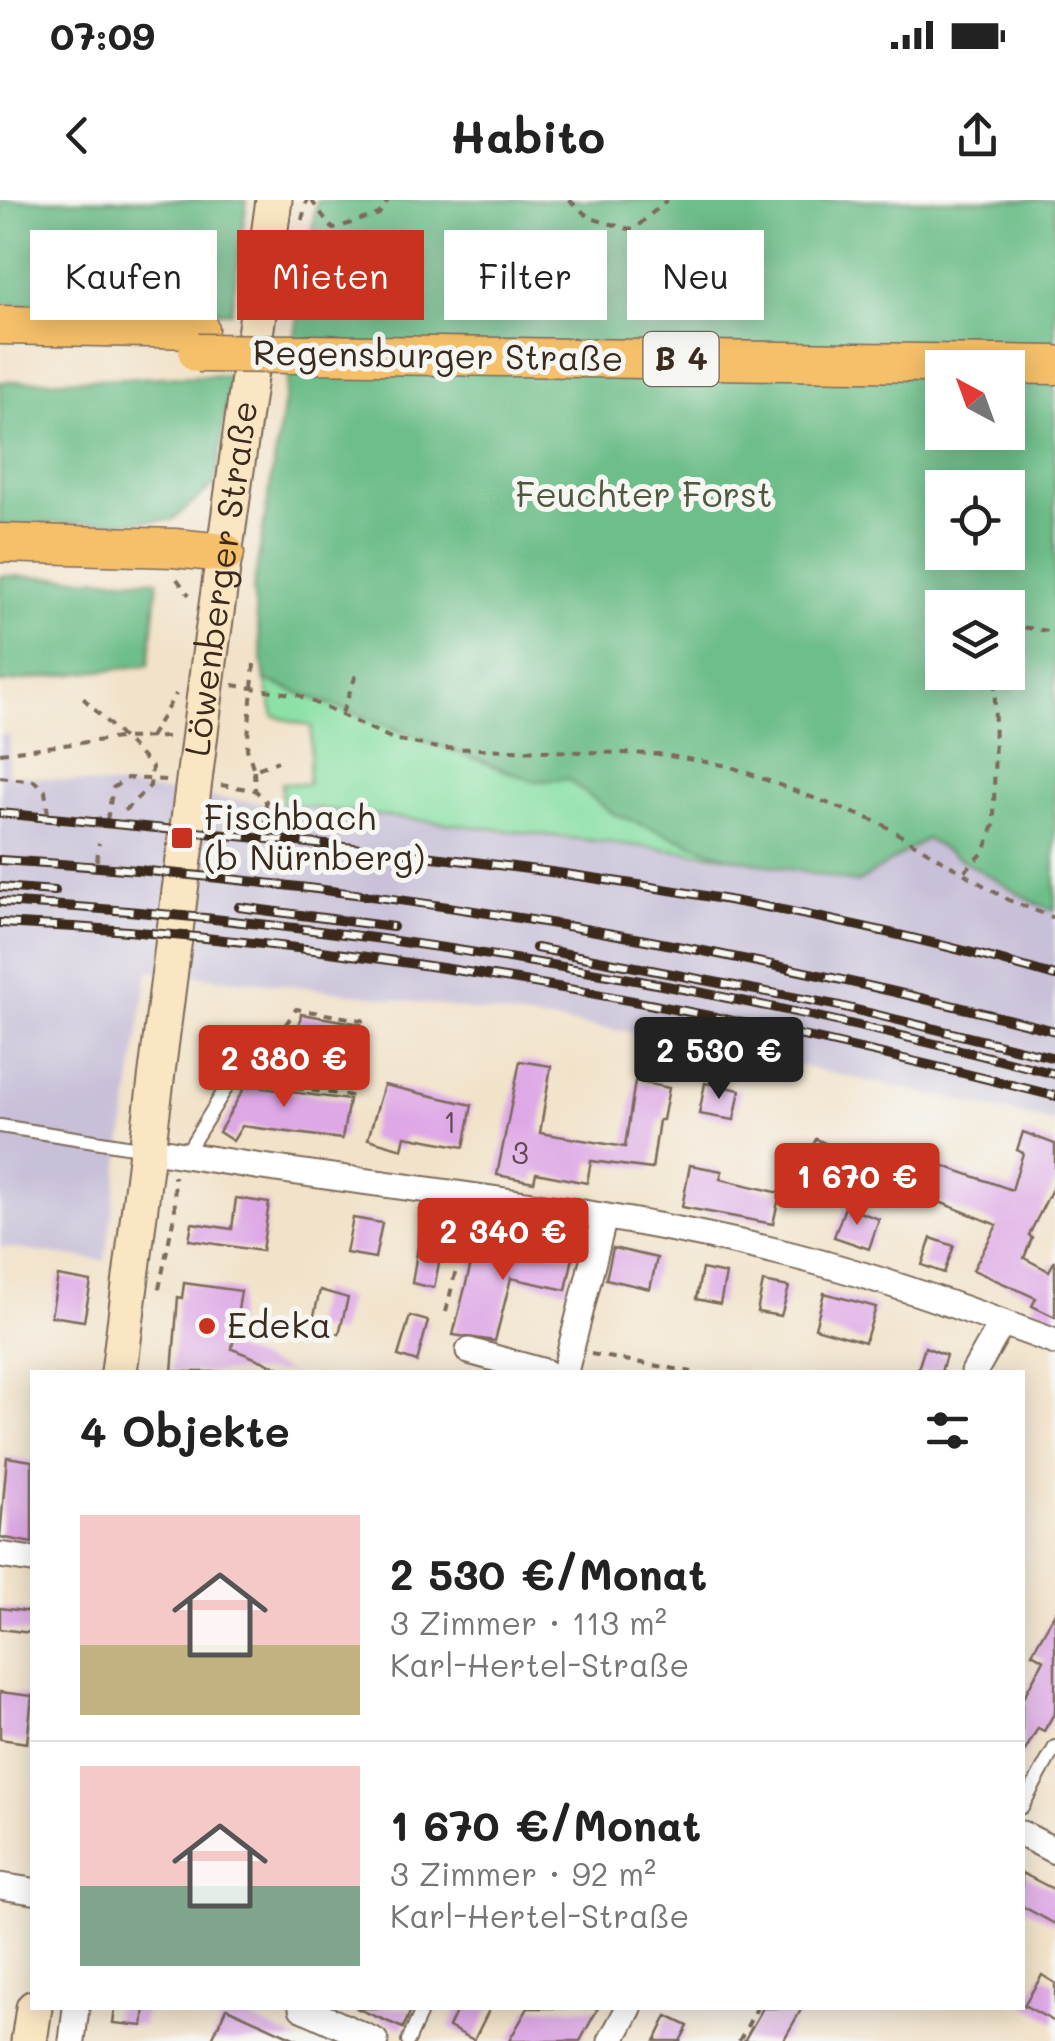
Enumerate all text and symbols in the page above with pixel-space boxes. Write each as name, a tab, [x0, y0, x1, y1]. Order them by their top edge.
text: 07:09	[50, 10, 155, 60]
text: Habito	[450, 106, 605, 164]
icon: back	[50, 108, 105, 163]
icon: share	[950, 108, 1005, 163]
chip: Kaufen	[30, 230, 217, 320]
chip: Mieten	[237, 230, 424, 320]
chip: Filter	[444, 230, 607, 320]
chip: Neu	[627, 230, 764, 320]
street label: Regensburger Straße	[252, 328, 624, 380]
road number: B 4	[644, 332, 718, 386]
north arrow	[925, 350, 1025, 450]
map controls	[925, 350, 1025, 690]
street label: Löwenberger Straße	[172, 398, 266, 759]
park label: Feuchter Forst	[516, 470, 772, 516]
button: locate	[925, 470, 1025, 570]
button: layers	[925, 590, 1025, 690]
place label: Fischbach (b Nürnberg)	[204, 793, 425, 879]
marker: Fischbach (b Nürnberg)	[169, 825, 195, 851]
pin: 2 530 €	[627, 1017, 811, 1102]
pin: 2 380 €	[192, 1025, 376, 1110]
text: 2 530 €	[656, 1028, 782, 1070]
text: 2 380 €	[221, 1036, 347, 1078]
house number: 1	[443, 1101, 457, 1141]
house number: 3	[511, 1132, 529, 1172]
pin: 1 670 €	[765, 1143, 949, 1228]
text: 1 670 €	[797, 1154, 917, 1196]
pin: 2 340 €	[411, 1198, 595, 1283]
text: 2 340 €	[440, 1209, 566, 1251]
place label: Edeka	[227, 1301, 331, 1347]
marker: Edeka	[196, 1315, 218, 1337]
text: 4 Objekte	[80, 1403, 290, 1458]
icon: filters	[920, 1403, 975, 1458]
text: 2 530 €/Monat	[390, 1546, 707, 1601]
icon: home	[160, 1555, 280, 1675]
text: 3 Zimmer · 113 m²	[390, 1601, 667, 1643]
text: Karl-Hertel-Straße	[390, 1643, 689, 1685]
text: 1 670 €/Monat	[390, 1797, 701, 1852]
icon: home	[160, 1806, 280, 1926]
text: 3 Zimmer · 92 m²	[390, 1852, 656, 1894]
text: Karl-Hertel-Straße	[390, 1894, 689, 1936]

